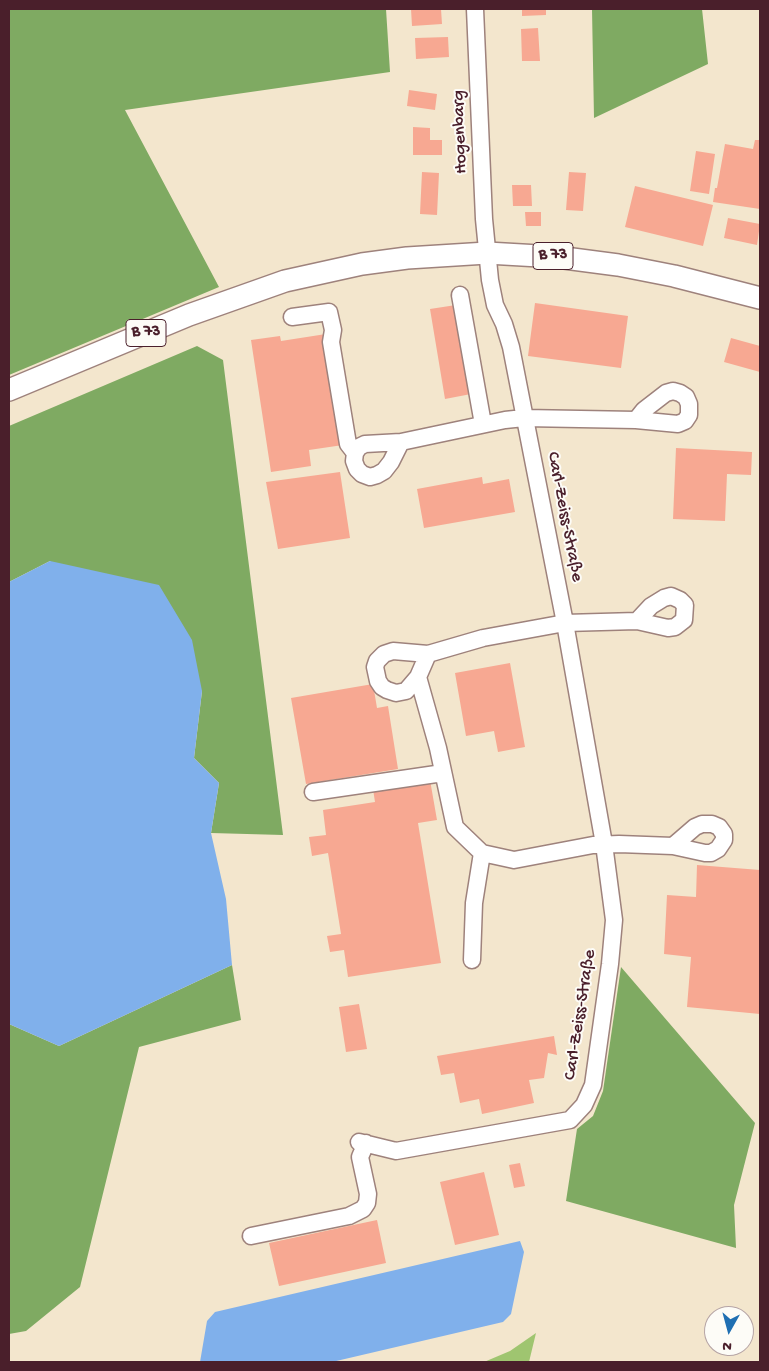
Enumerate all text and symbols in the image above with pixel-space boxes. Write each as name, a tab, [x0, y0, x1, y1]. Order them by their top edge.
street label: Hogenbarg	[449, 90, 473, 174]
road number: B 73	[533, 242, 573, 270]
road number: B 73	[126, 319, 166, 346]
street label: Carl-Zeiss-Straße	[541, 450, 587, 584]
street label: Carl-Zeiss-Straße	[560, 948, 602, 1082]
north arrow	[704, 1306, 754, 1356]
text: N	[722, 1336, 733, 1354]

